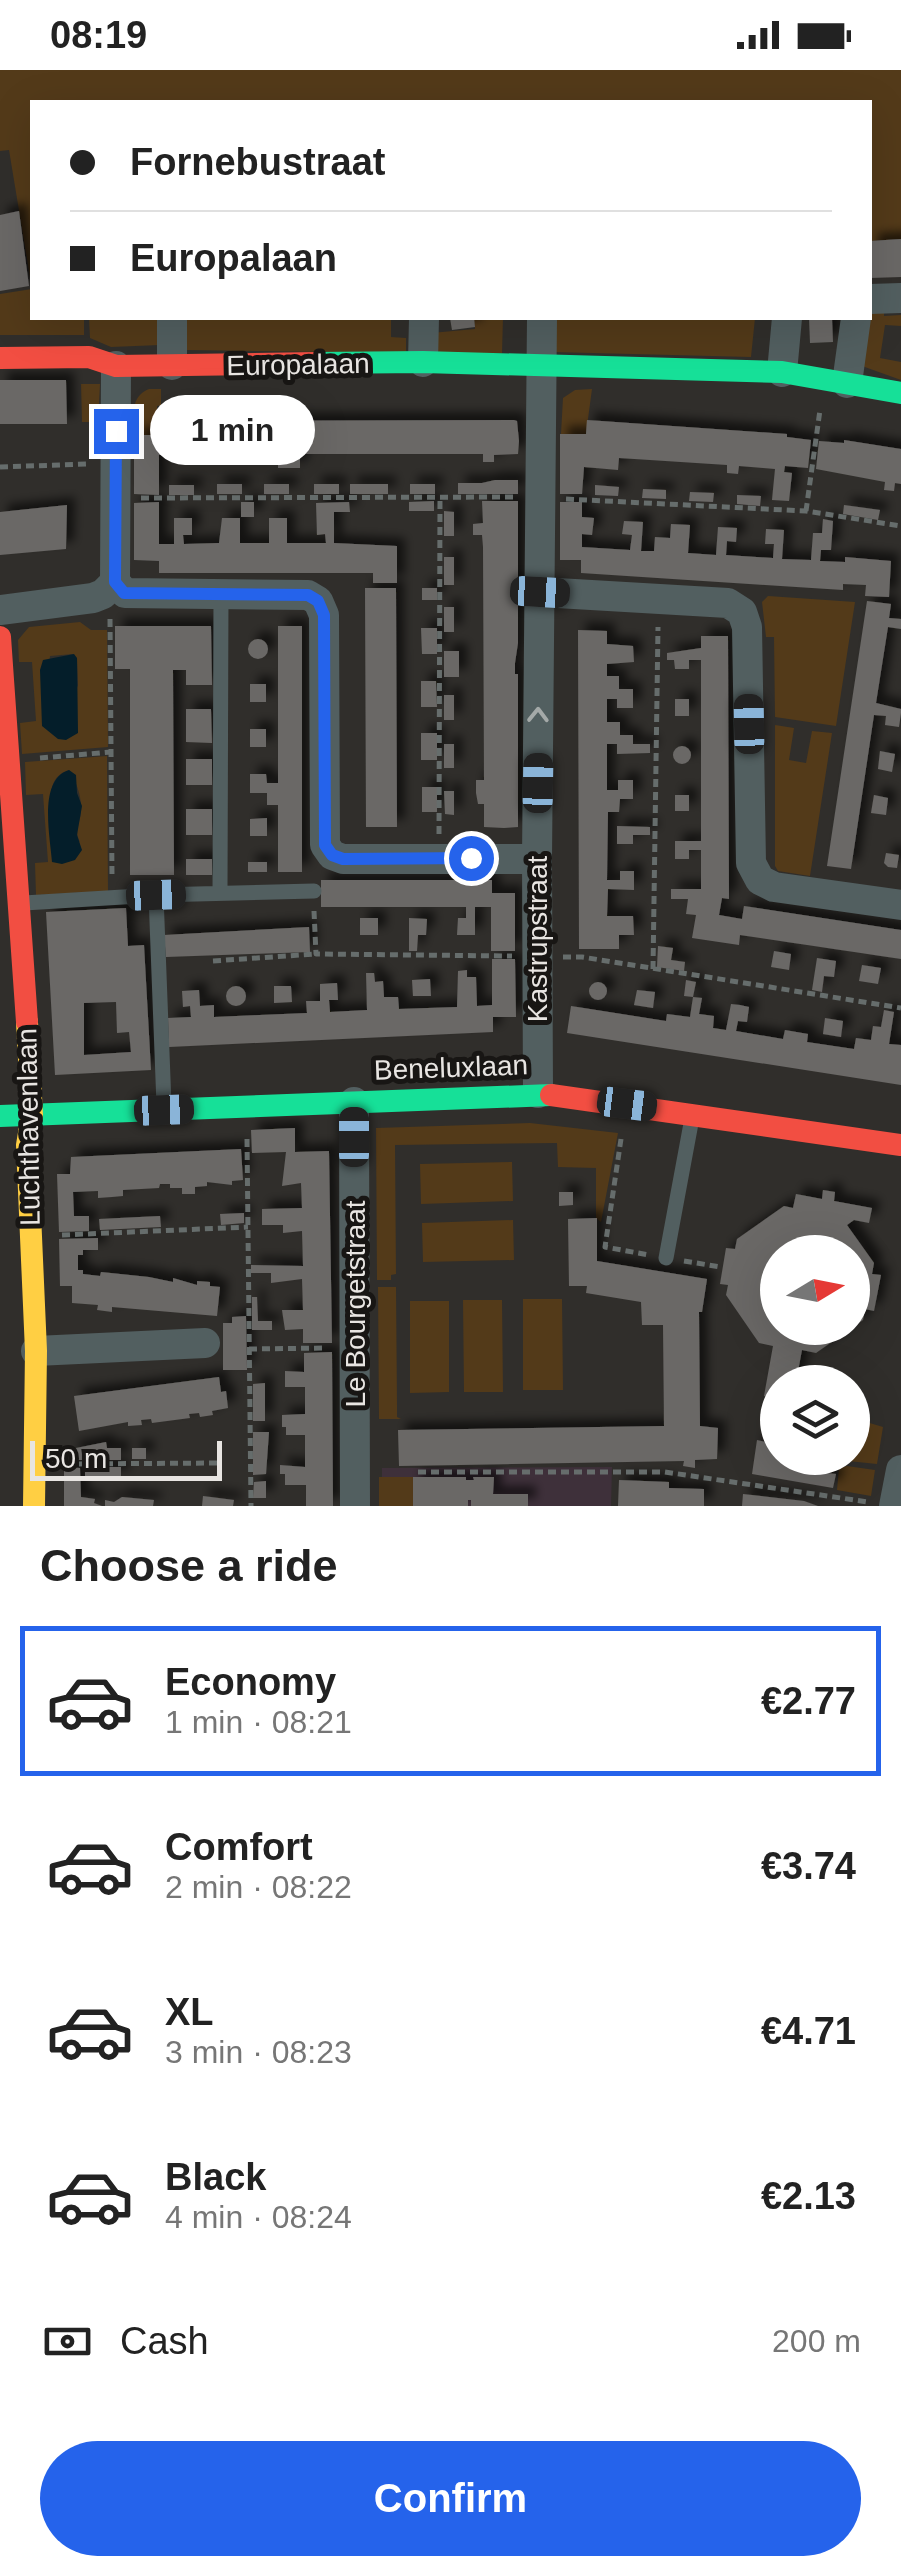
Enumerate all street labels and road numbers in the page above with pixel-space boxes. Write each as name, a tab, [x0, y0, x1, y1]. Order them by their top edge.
street label: Europalaan	[226, 348, 370, 381]
street label: Kastrupstraat	[522, 856, 553, 1022]
street label: Luchthavenlaan	[11, 1028, 46, 1226]
street label: Beneluxlaan	[373, 1049, 529, 1086]
street label: Le Bourgetstraat	[340, 1200, 371, 1408]

